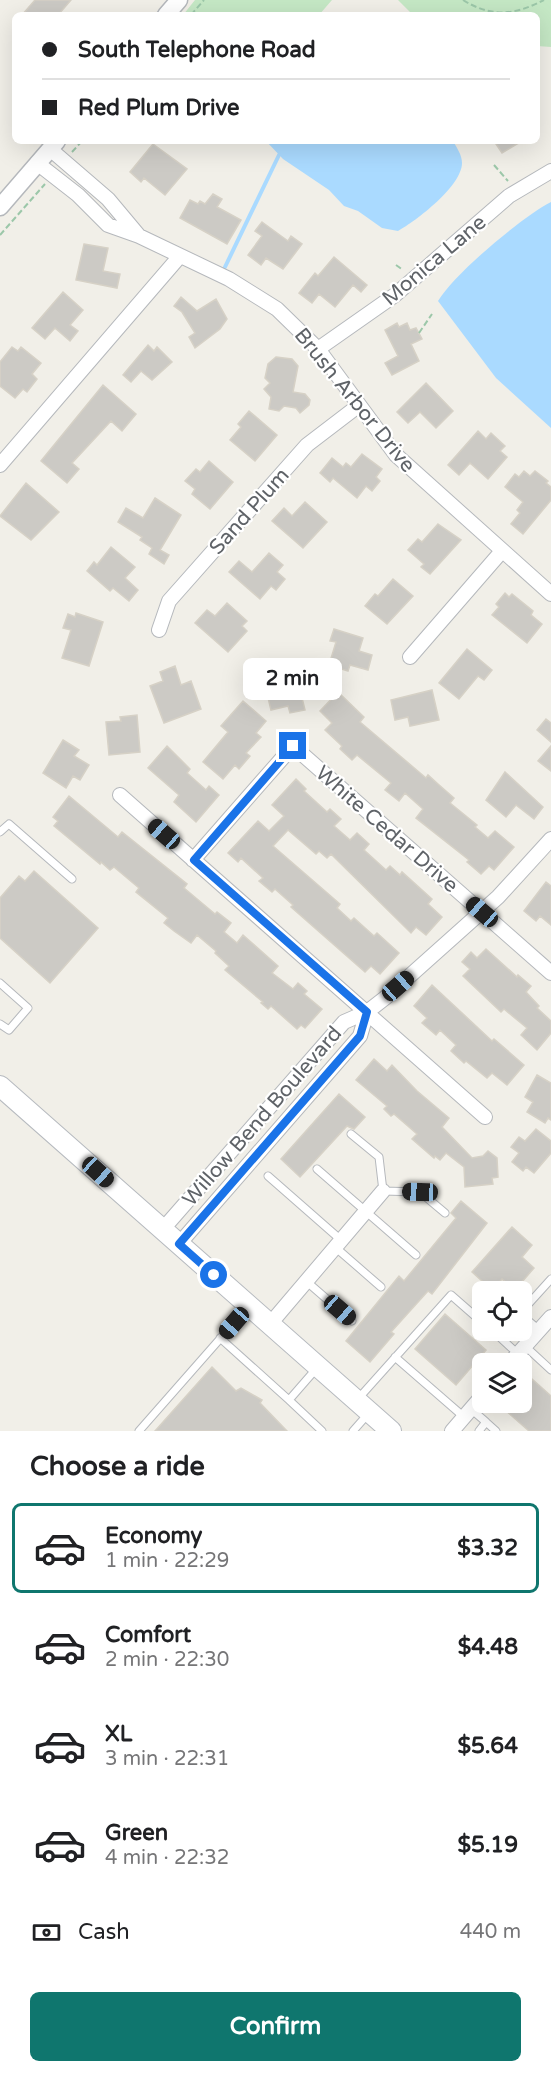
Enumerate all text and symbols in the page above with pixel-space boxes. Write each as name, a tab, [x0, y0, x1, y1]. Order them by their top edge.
text: South Telephone Road	[78, 37, 316, 63]
text: Red Plum Drive	[78, 95, 239, 121]
street label: Monica Lane	[377, 210, 491, 311]
street label: Brush Arbor Drive	[289, 323, 421, 478]
street label: Sand Plum	[204, 463, 295, 560]
callout: 2 min	[244, 659, 342, 701]
text: 2 min	[266, 667, 319, 691]
route end	[279, 732, 306, 759]
street label: White Cedar Drive	[310, 761, 463, 898]
car	[145, 815, 183, 853]
car	[463, 893, 501, 931]
car	[379, 967, 417, 1005]
street label: Willow Bend Boulevard	[177, 1021, 347, 1211]
car	[79, 1153, 117, 1191]
car	[402, 1182, 438, 1202]
route start	[200, 1261, 227, 1288]
map controls	[472, 1281, 532, 1413]
button: locate	[472, 1281, 532, 1341]
car	[321, 1291, 359, 1329]
car	[215, 1304, 253, 1342]
button: layers	[472, 1353, 532, 1413]
text: Choose a ride	[30, 1450, 205, 1483]
icon: car	[33, 1521, 87, 1575]
text: Economy	[105, 1523, 202, 1549]
text: $3.32	[457, 1535, 518, 1561]
text: 1 min · 22:29	[105, 1549, 229, 1573]
icon: car	[33, 1620, 87, 1674]
text: Comfort	[105, 1622, 191, 1648]
text: $4.48	[458, 1634, 518, 1660]
text: 2 min · 22:30	[105, 1648, 229, 1672]
icon: car	[33, 1719, 87, 1773]
text: XL	[105, 1721, 132, 1747]
text: $5.64	[457, 1733, 518, 1759]
text: 3 min · 22:31	[105, 1747, 229, 1771]
icon: car	[33, 1818, 87, 1872]
text: Green	[105, 1820, 168, 1846]
text: $5.19	[457, 1832, 518, 1858]
text: 4 min · 22:32	[105, 1846, 229, 1870]
icon: cash	[30, 1916, 63, 1949]
text: Cash	[78, 1919, 130, 1945]
text: 440 m	[460, 1920, 521, 1944]
button: Confirm	[30, 1992, 521, 2061]

